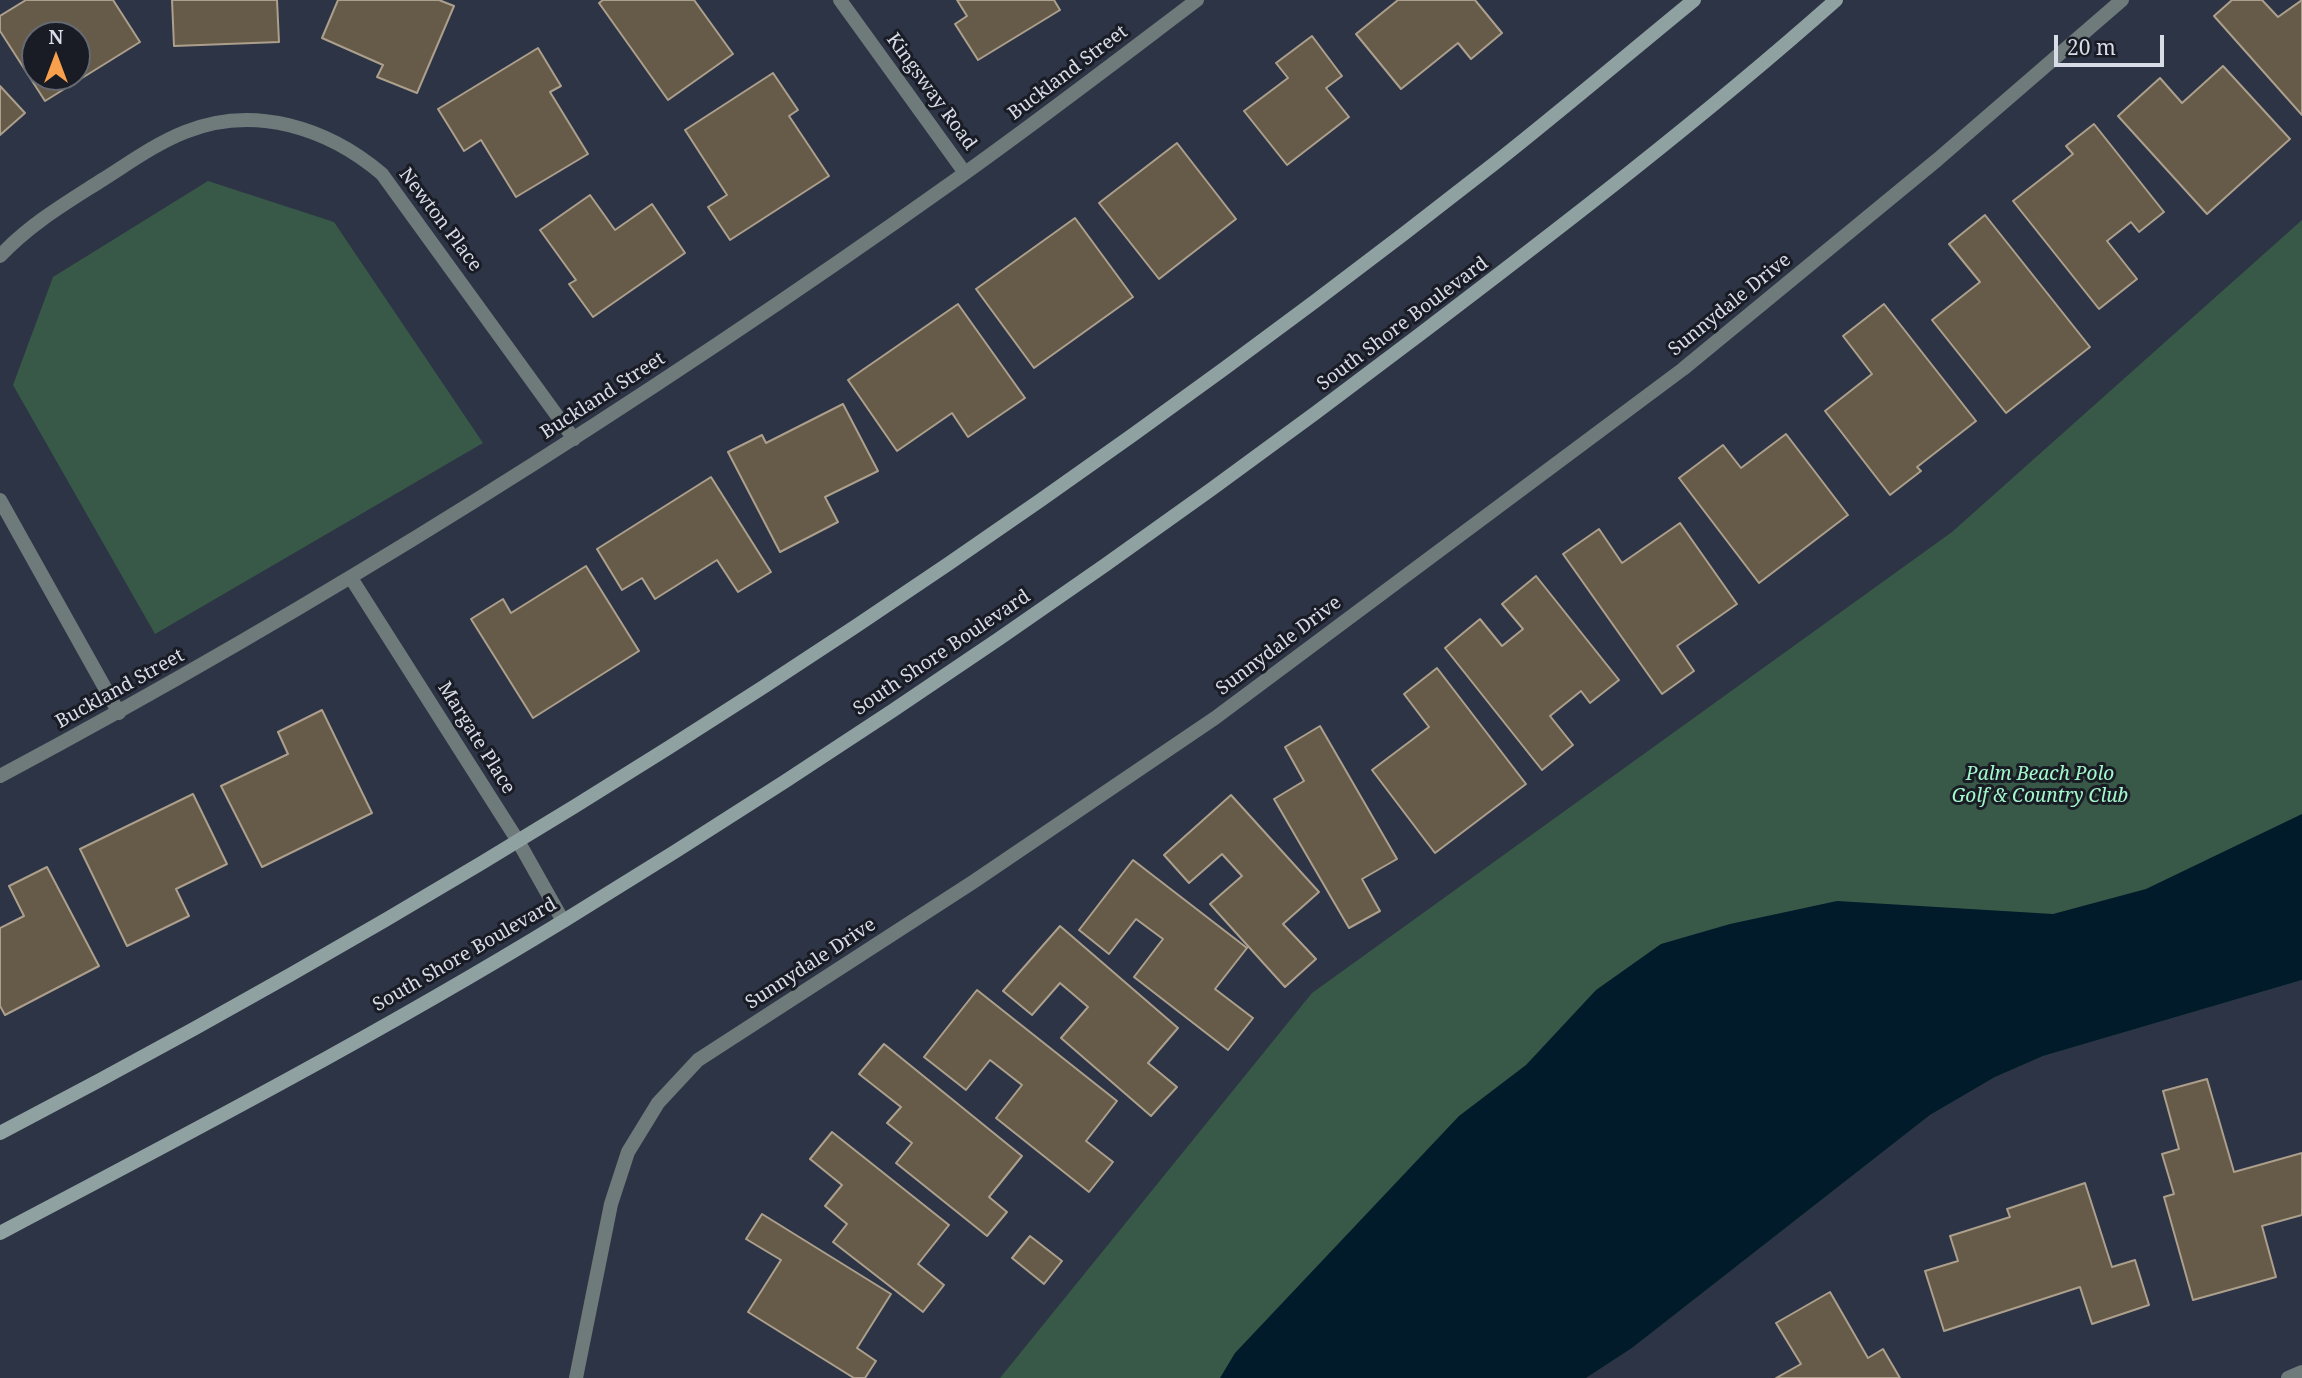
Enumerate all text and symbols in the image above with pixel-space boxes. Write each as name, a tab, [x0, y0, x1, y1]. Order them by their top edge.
north arrow	[21, 21, 91, 91]
street label: Buckland Street	[1004, 21, 1132, 125]
scale bar	[2057, 21, 2167, 65]
text: N	[49, 24, 63, 50]
street label: Kingsway Road	[881, 29, 981, 155]
text: 20 m	[2067, 33, 2116, 61]
street label: Newton Place	[394, 164, 486, 276]
street label: Sunnydale Drive	[1664, 249, 1796, 361]
street label: South Shore Boulevard	[1313, 252, 1493, 396]
street label: Buckland Street	[537, 347, 669, 445]
street label: South Shore Boulevard	[849, 585, 1035, 721]
street label: Sunnydale Drive	[1212, 592, 1346, 700]
street label: Buckland Street	[52, 644, 188, 734]
street label: Margate Place	[432, 678, 520, 798]
park label: Palm Beach Polo Golf & Country Club	[1952, 764, 2128, 808]
street label: South Shore Boulevard	[369, 893, 561, 1017]
street label: Sunnydale Drive	[742, 913, 880, 1015]

